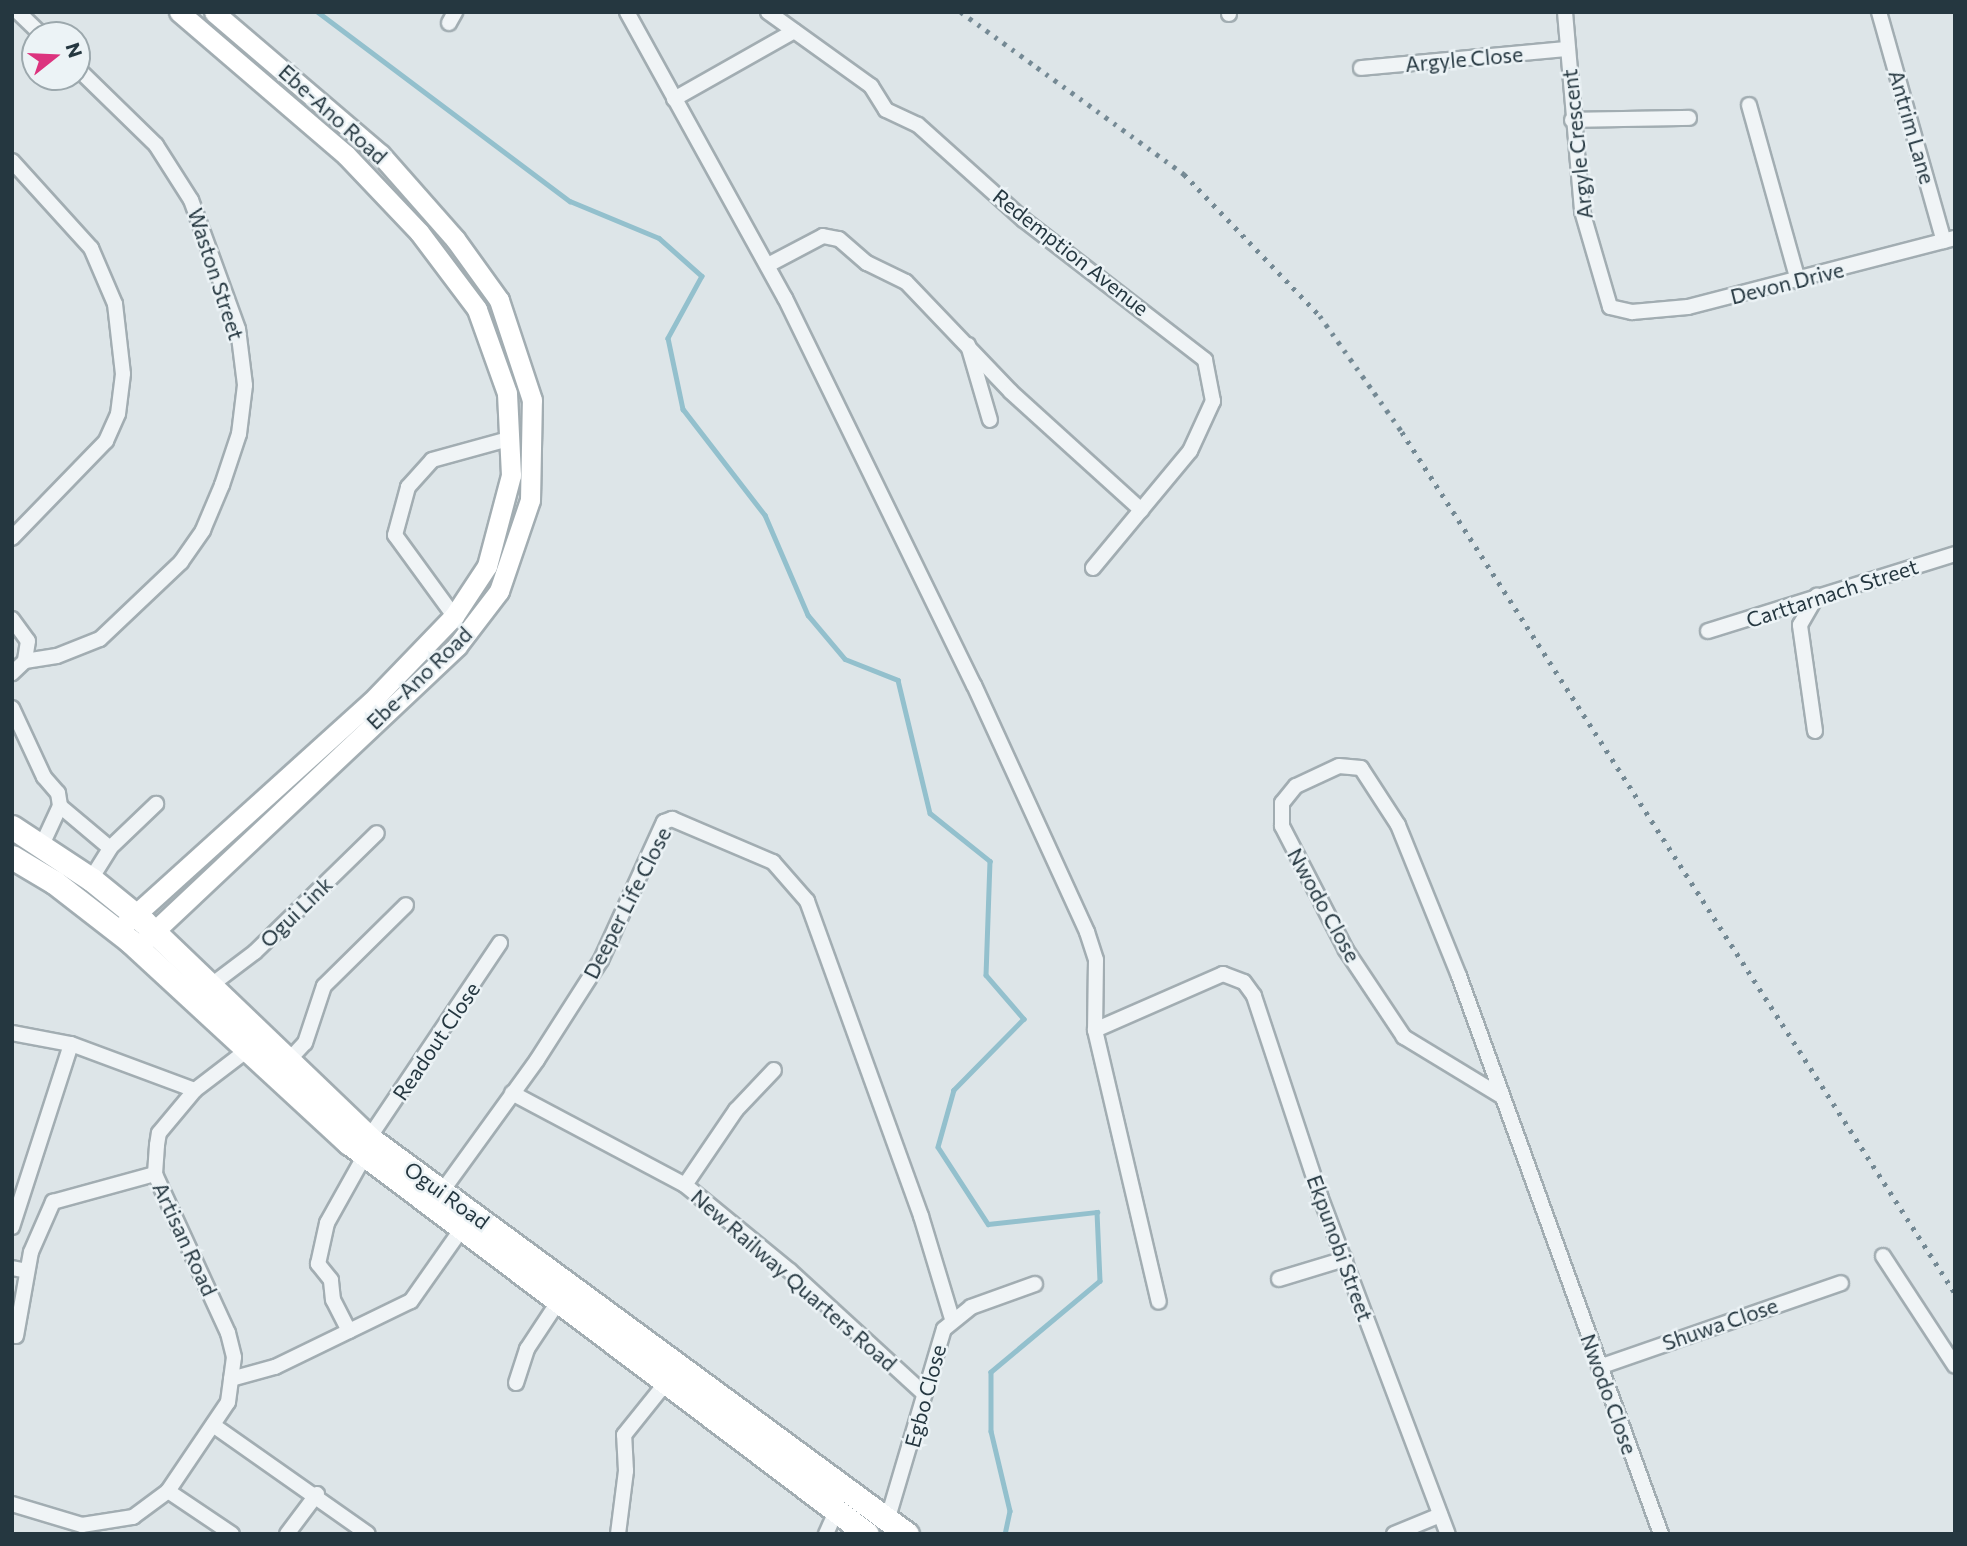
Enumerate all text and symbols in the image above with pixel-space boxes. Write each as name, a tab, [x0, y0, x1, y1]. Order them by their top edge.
north arrow	[21, 21, 91, 91]
text: N	[61, 40, 88, 60]
street label: Argyle Close	[1404, 41, 1524, 77]
street label: Ebe-Ano Road	[274, 59, 392, 169]
street label: Antrim Lane	[1884, 67, 1940, 187]
street label: Argyle Crescent	[1557, 68, 1597, 220]
street label: Redemption Avenue	[988, 183, 1154, 321]
street label: Waston Street	[183, 205, 249, 343]
street label: Devon Drive	[1728, 257, 1846, 309]
street label: Carttarnach Street	[1743, 553, 1921, 633]
street label: Ebe-Ano Road	[361, 622, 477, 734]
street label: Deeper Life Close	[578, 823, 676, 983]
street label: Nwodo Close	[1282, 844, 1366, 966]
street label: Ogui Link	[255, 871, 337, 953]
street label: Readout Close	[387, 977, 485, 1105]
street label: Ogui Road	[400, 1156, 494, 1234]
street label: Ekpunobi Street	[1302, 1171, 1378, 1325]
street label: Artisan Road	[148, 1178, 222, 1300]
street label: New Railway Quarters Road	[686, 1184, 902, 1376]
street label: Shuwa Close	[1659, 1292, 1781, 1356]
street label: Nwodo Close	[1576, 1330, 1642, 1458]
street label: Egbo Close	[899, 1342, 951, 1450]

